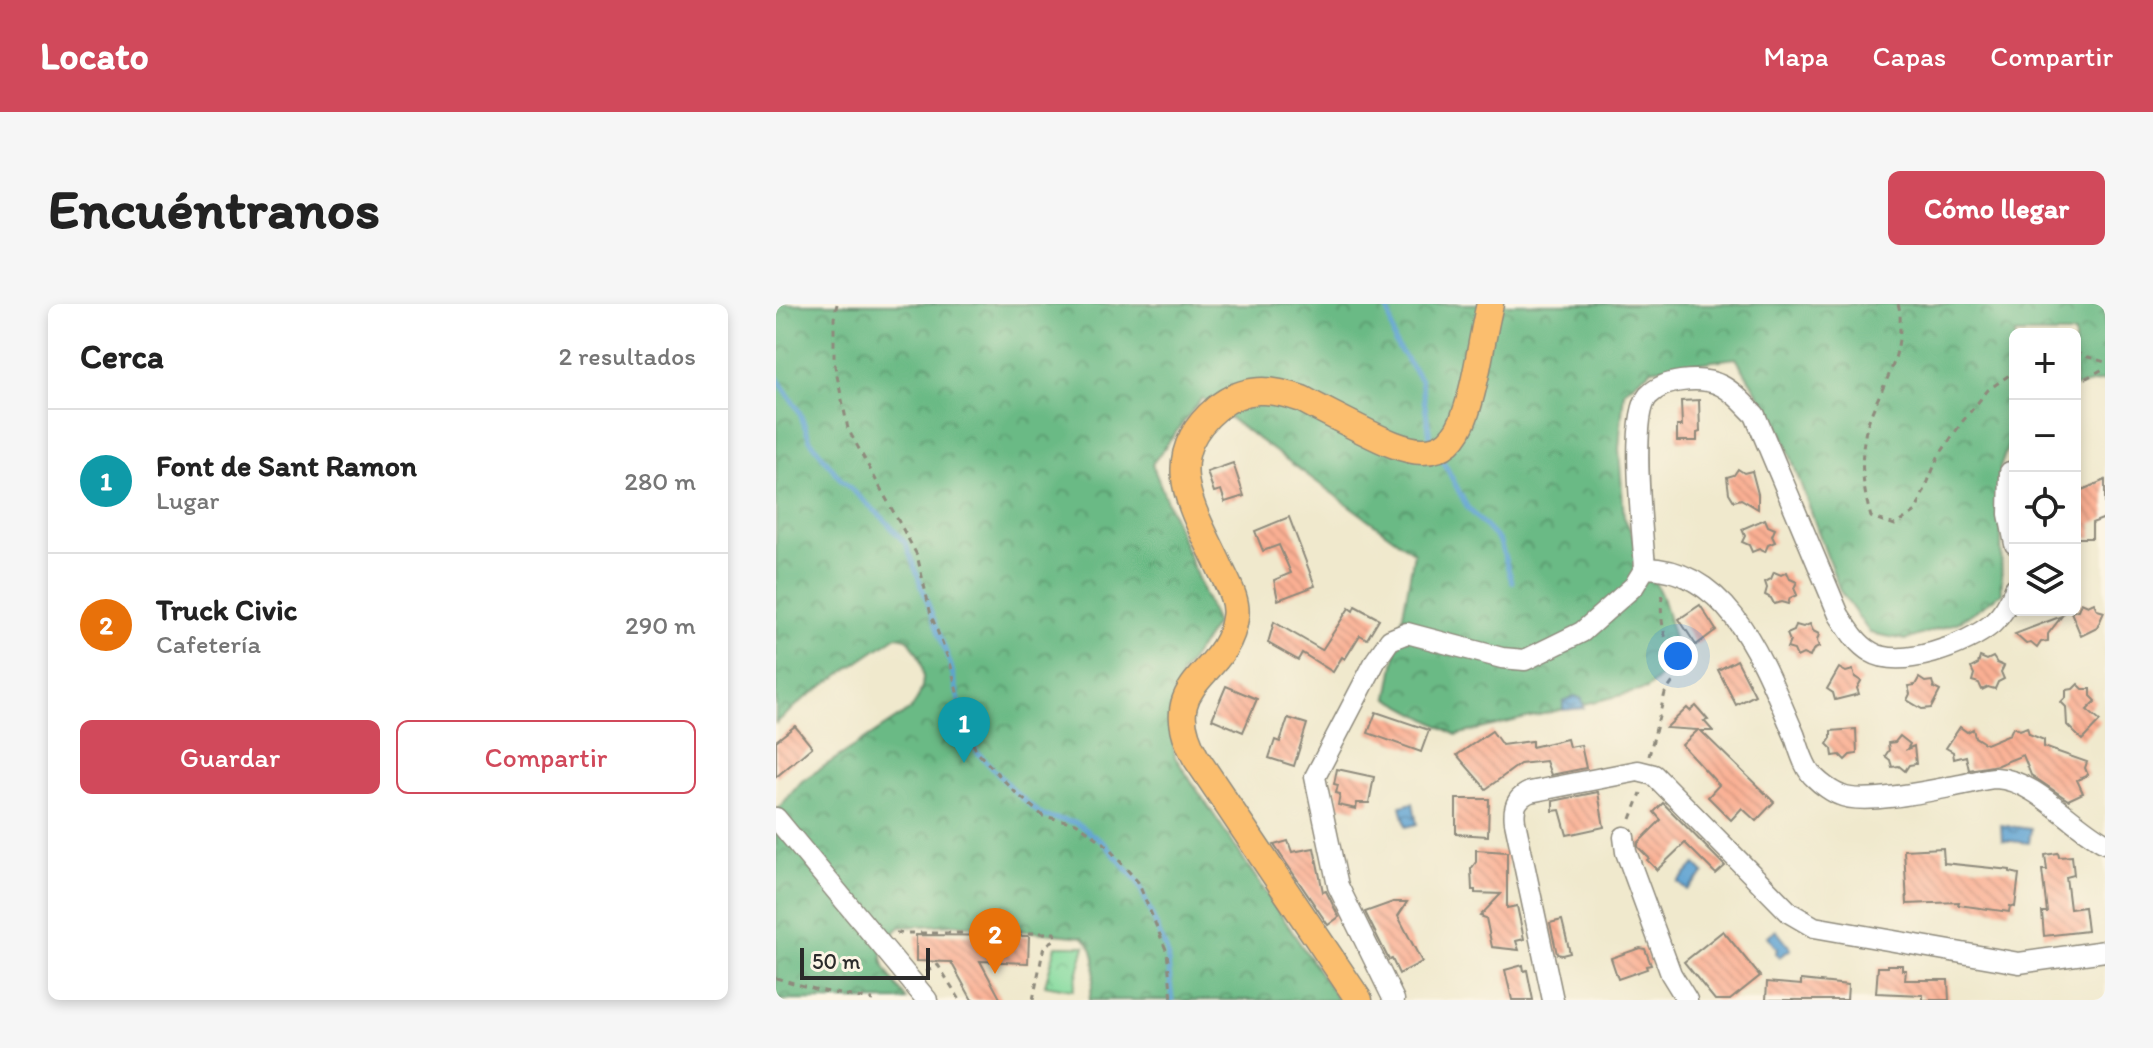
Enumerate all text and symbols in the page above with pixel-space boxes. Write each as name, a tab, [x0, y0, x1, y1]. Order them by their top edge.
text: Locato	[40, 33, 149, 79]
text: Mapa	[1763, 39, 1829, 73]
text: Capas	[1873, 39, 1946, 73]
text: Compartir	[1990, 39, 2113, 73]
button: Cómo llegar	[1888, 171, 2105, 245]
text: Encuéntranos	[48, 175, 380, 242]
map controls	[2009, 328, 2081, 616]
button: +	[2009, 328, 2081, 400]
text: Cerca	[80, 336, 164, 377]
text: 2 resultados	[558, 340, 696, 372]
button: −	[2009, 400, 2081, 472]
text: Font de Sant Ramon	[156, 447, 417, 484]
text: 1	[100, 465, 112, 497]
text: 280 m	[624, 465, 696, 497]
button: locate	[2009, 472, 2081, 544]
text: Lugar	[156, 484, 219, 516]
button: layers	[2009, 544, 2081, 616]
text: Truck Civic	[156, 591, 297, 628]
text: 2	[99, 609, 113, 641]
text: 290 m	[625, 609, 696, 641]
text: Cafetería	[156, 628, 261, 660]
your location	[1658, 636, 1698, 676]
pin: 1	[938, 697, 990, 763]
button: Guardar	[80, 720, 380, 794]
button: Compartir	[396, 720, 696, 794]
pin: 2	[969, 908, 1021, 974]
scale bar	[800, 944, 930, 980]
text: 50 m	[812, 948, 861, 975]

